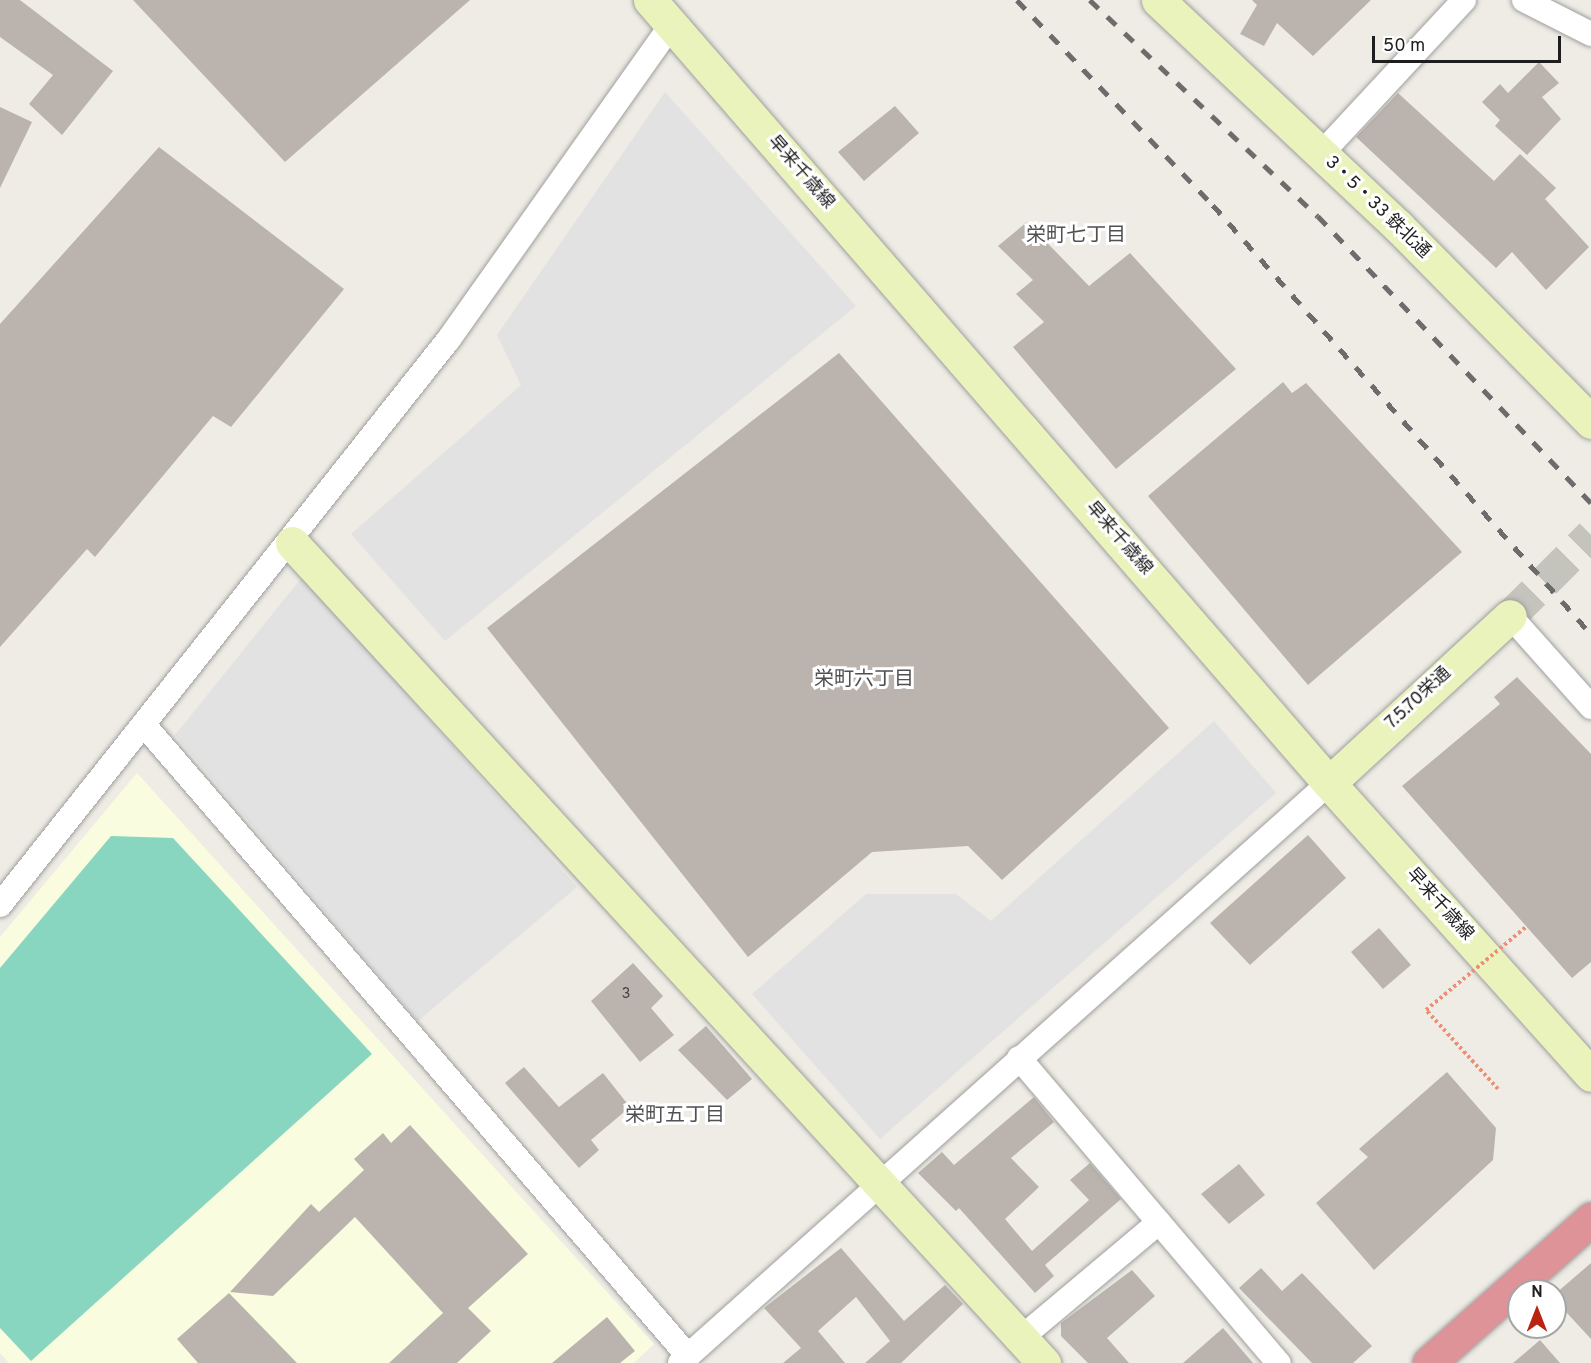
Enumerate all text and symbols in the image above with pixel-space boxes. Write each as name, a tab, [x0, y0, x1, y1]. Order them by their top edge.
scale bar	[1375, 24, 1564, 62]
text: 50 m	[1383, 35, 1425, 58]
street label: 早来千歳線	[762, 132, 838, 214]
street label: 3・5・33 鉄北通	[1320, 152, 1434, 264]
district label: 栄町七丁目	[1026, 224, 1126, 248]
street label: 早来千歳線	[1080, 498, 1156, 580]
street label: 7.5.70栄通	[1382, 663, 1456, 735]
district label: 栄町六丁目	[814, 668, 914, 692]
street label: 早来千歳線	[1401, 864, 1477, 946]
house number: 3	[621, 986, 631, 1004]
district label: 栄町五丁目	[625, 1104, 725, 1128]
north arrow	[1507, 1279, 1567, 1339]
text: N	[1531, 1283, 1543, 1303]

